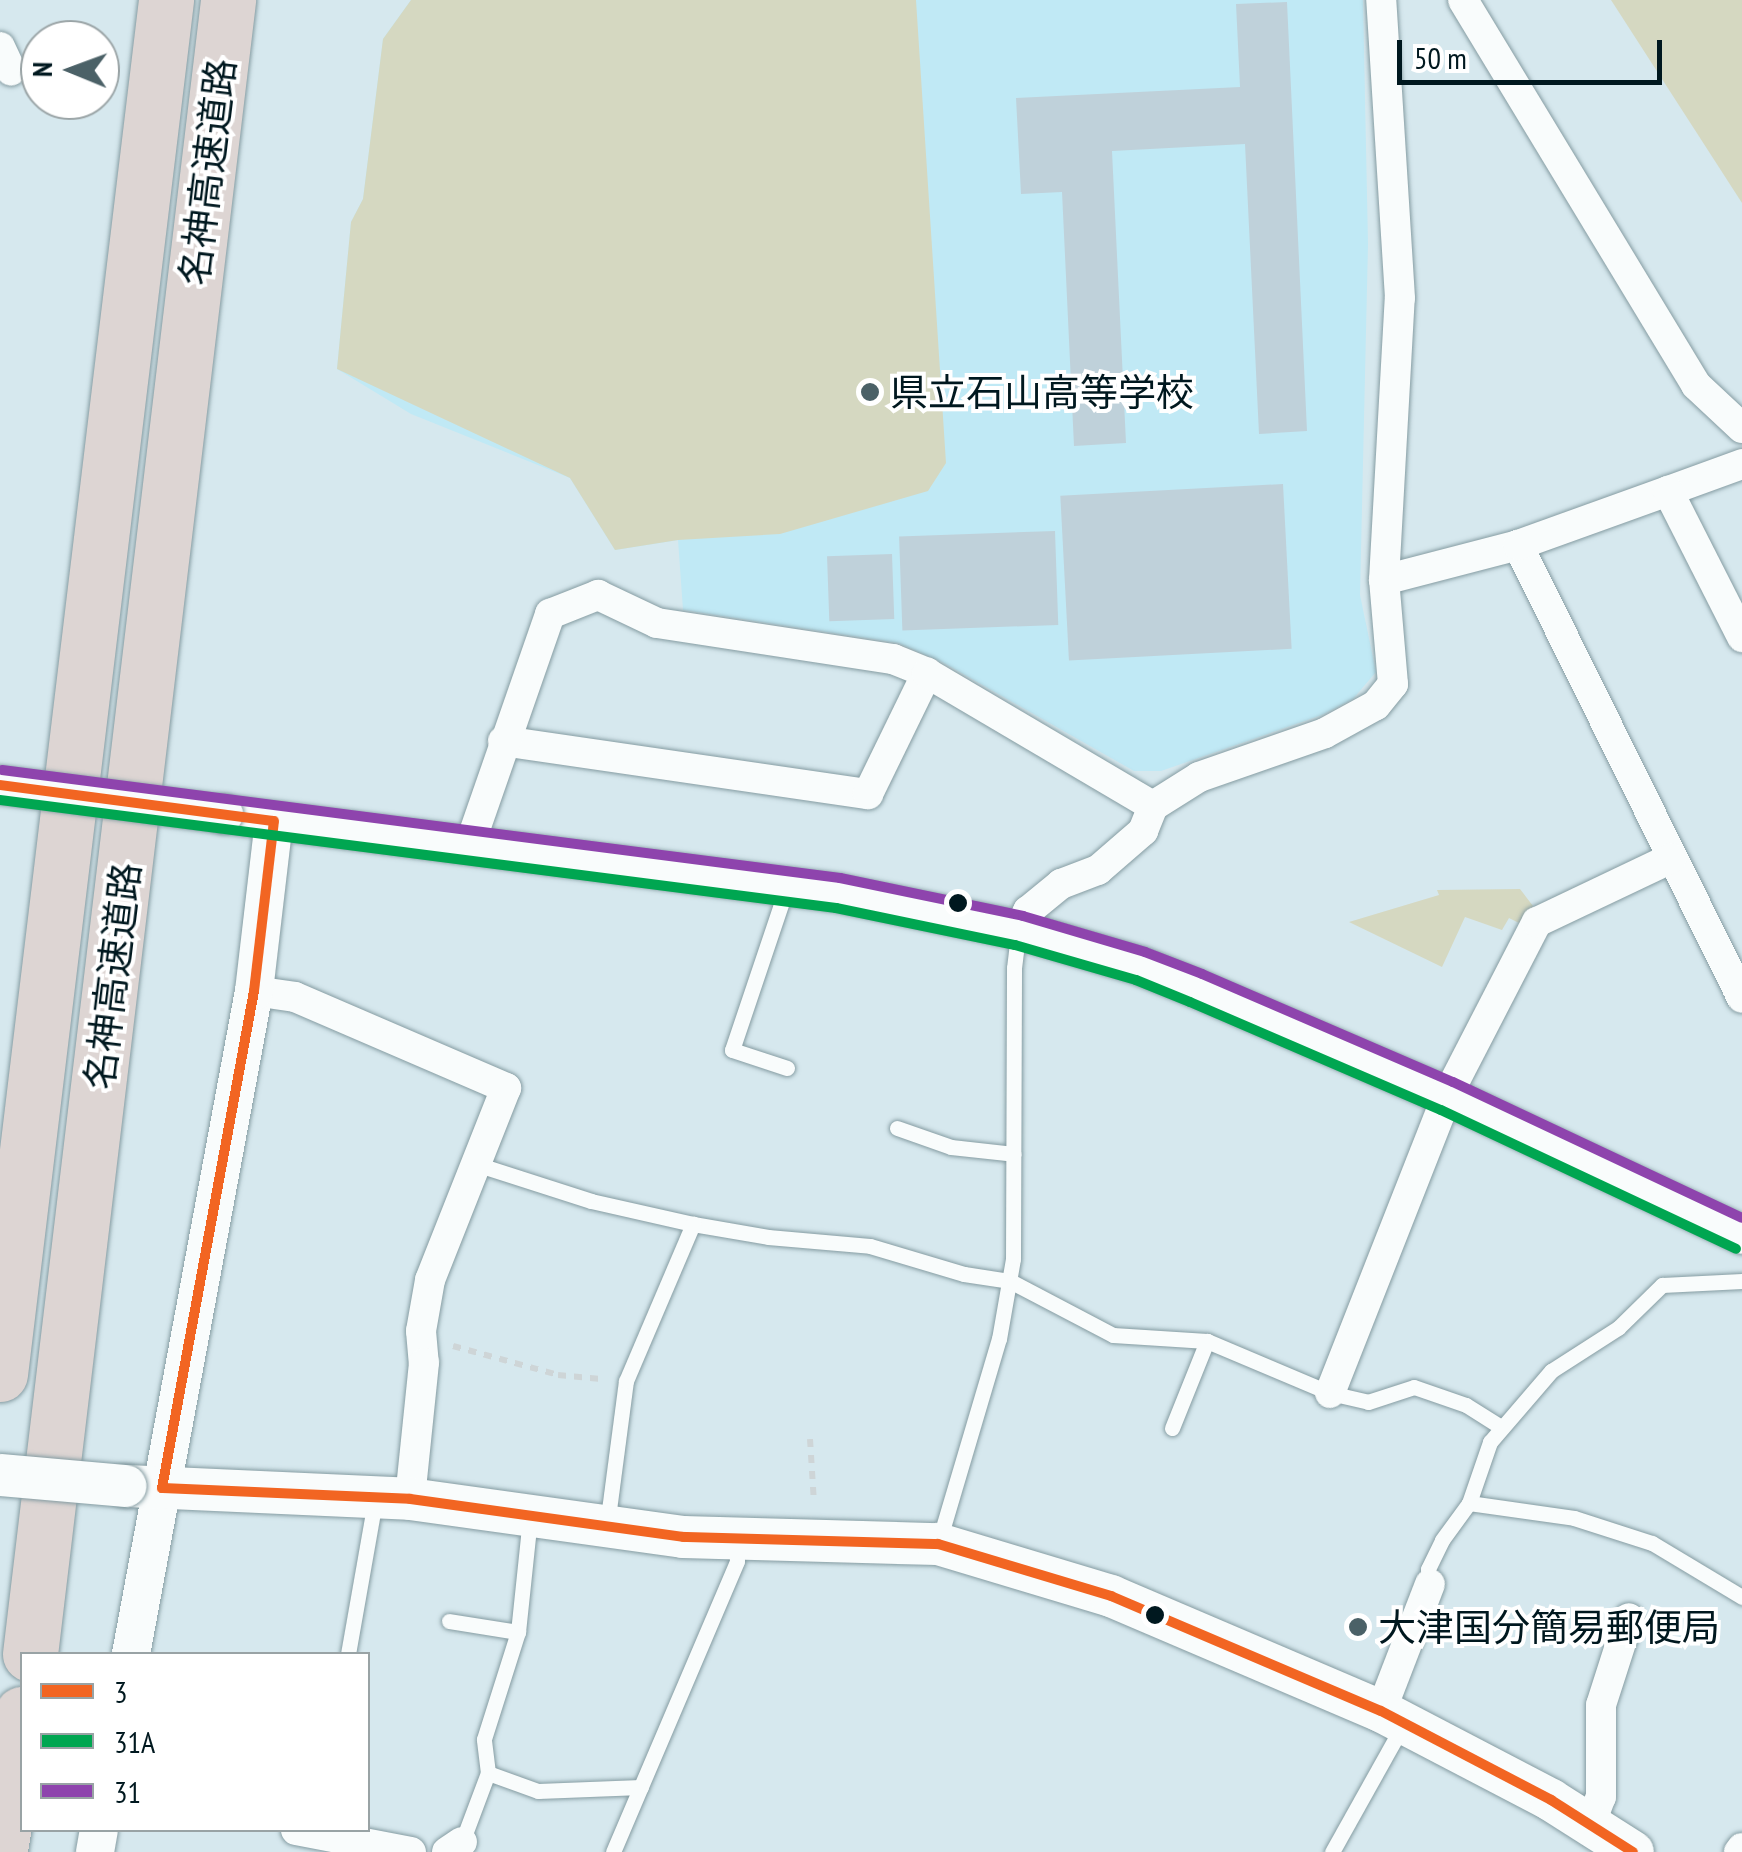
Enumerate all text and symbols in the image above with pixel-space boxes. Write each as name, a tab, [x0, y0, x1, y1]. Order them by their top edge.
north arrow	[20, 20, 120, 120]
scale bar	[1402, 20, 1667, 82]
text: 50 m	[1414, 38, 1467, 77]
street label: 名神高速道路	[170, 56, 244, 288]
text: N	[23, 62, 60, 77]
place label: 県立石山高等学校	[890, 369, 1194, 415]
marker: 県立石山高等学校	[859, 381, 881, 403]
street label: 名神高速道路	[75, 860, 149, 1092]
unlabelled marker	[948, 893, 968, 913]
place label: 大津国分簡易郵便局	[1378, 1604, 1720, 1650]
unlabelled marker	[1145, 1605, 1165, 1625]
marker: 大津国分簡易郵便局	[1347, 1616, 1369, 1638]
legend	[20, 1652, 370, 1832]
text: 3	[114, 1672, 128, 1711]
text: 31A	[114, 1722, 155, 1761]
text: 31	[114, 1772, 141, 1811]

